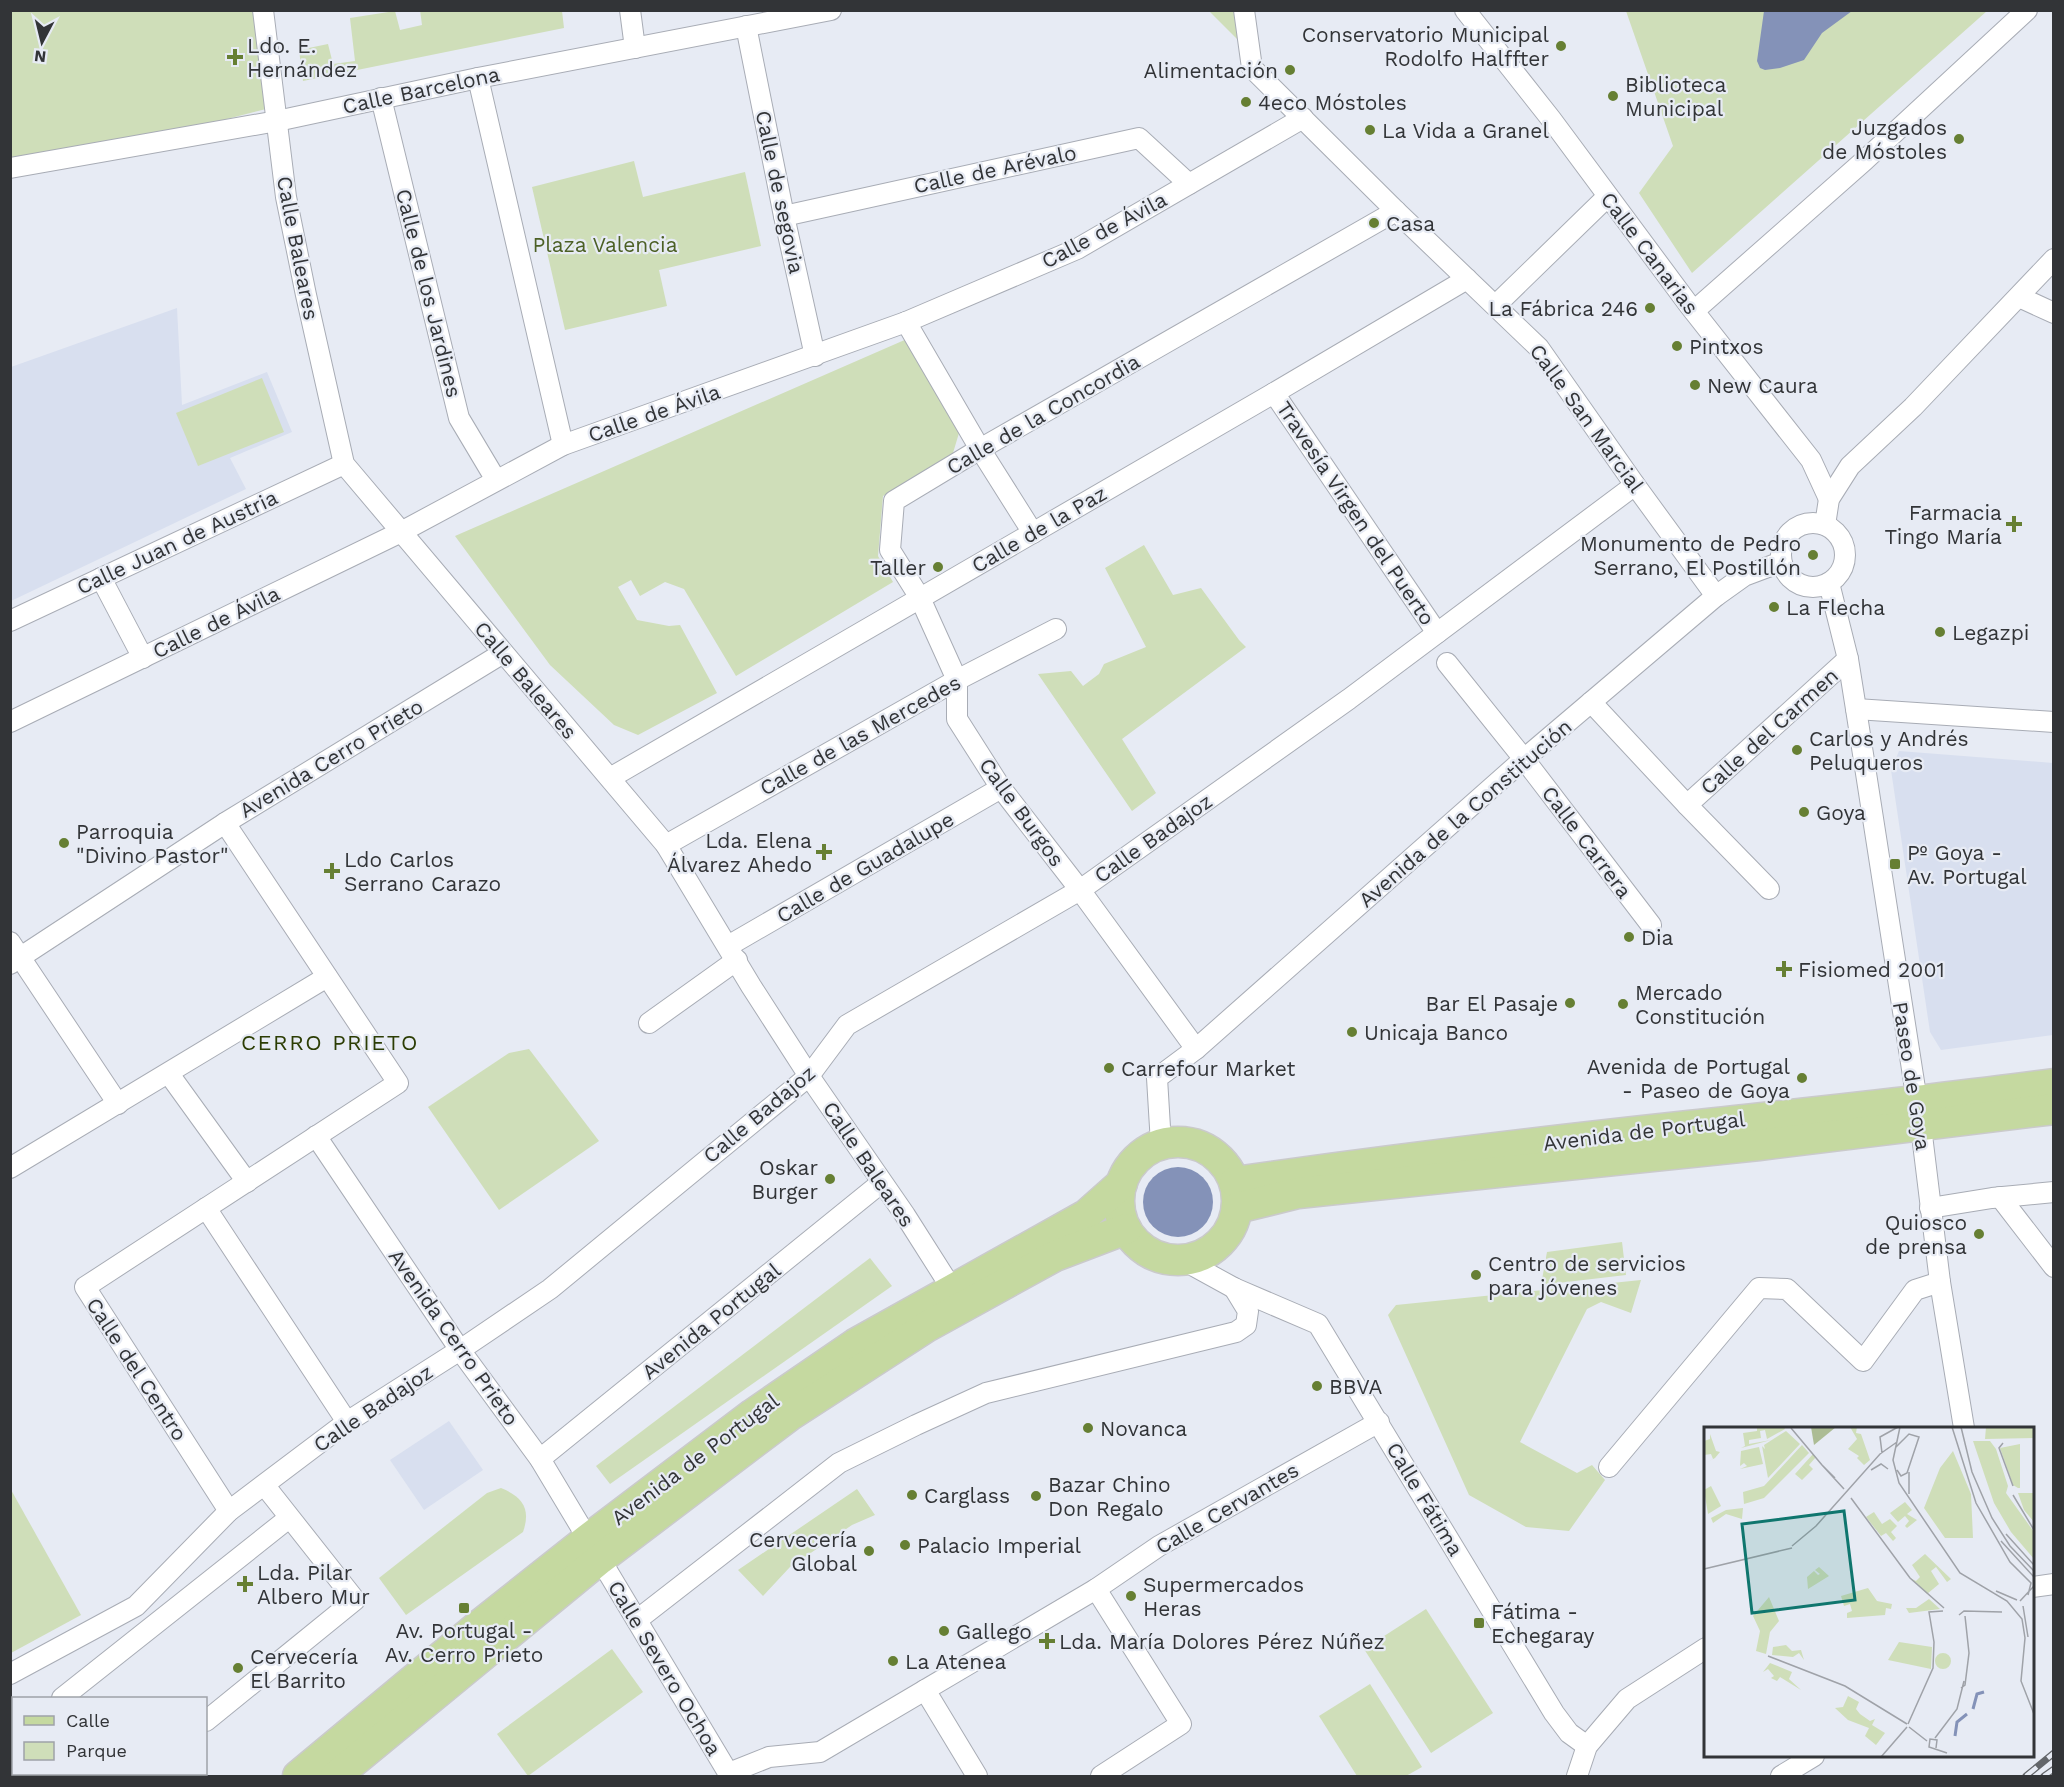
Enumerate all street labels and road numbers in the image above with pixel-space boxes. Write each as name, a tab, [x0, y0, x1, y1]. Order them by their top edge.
street label: Calle Barcelona	[340, 61, 502, 119]
street label: Calle de segovia	[750, 108, 810, 276]
street label: Calle de Arévalo	[911, 140, 1079, 198]
street label: Calle Baleares	[272, 174, 324, 322]
street label: Calle de los Jardines	[391, 186, 467, 400]
street label: Calle de Ávila	[1037, 187, 1171, 273]
street label: Calle Canarias	[1596, 187, 1704, 319]
street label: Calle San Marcial	[1525, 339, 1650, 498]
street label: Calle de la Concordia	[942, 348, 1144, 480]
street label: Calle de Ávila	[585, 379, 723, 447]
street label: Travesía Virgen del Puerto	[1272, 396, 1440, 630]
street label: Calle de la Paz	[967, 480, 1111, 578]
street label: Calle Juan de Austria	[73, 484, 282, 600]
street label: Calle de Ávila	[148, 580, 284, 663]
street label: Calle Baleares	[470, 616, 582, 744]
street label: Calle del Carmen	[1695, 663, 1843, 799]
street label: Calle de las Mercedes	[755, 669, 965, 801]
street label: Avenida Cerro Prieto	[235, 693, 427, 823]
street label: Avenida de la Constitución	[1353, 714, 1577, 912]
street label: Calle Burgos	[974, 753, 1070, 871]
street label: Calle Carrera	[1537, 781, 1637, 903]
street label: Calle Badajoz	[1089, 788, 1217, 888]
street label: Calle de Guadalupe	[772, 806, 958, 928]
street label: Paseo de Goya	[1888, 1000, 1936, 1152]
street label: Calle Badajoz	[698, 1060, 820, 1168]
street label: Calle Baleares	[818, 1097, 920, 1231]
street label: Avenida de Portugal	[1542, 1106, 1747, 1156]
street label: Avenida Cerro Prieto	[384, 1244, 524, 1430]
street label: Avenida Portugal	[637, 1257, 786, 1384]
street label: Calle del Centro	[81, 1293, 193, 1445]
street label: Calle Badajoz	[309, 1359, 437, 1457]
street label: Avenida de Portugal	[606, 1387, 784, 1530]
street label: Calle Fátima	[1381, 1438, 1469, 1560]
street label: Calle Cervantes	[1151, 1457, 1303, 1559]
street label: Calle Severo Ochoa	[603, 1576, 727, 1760]

